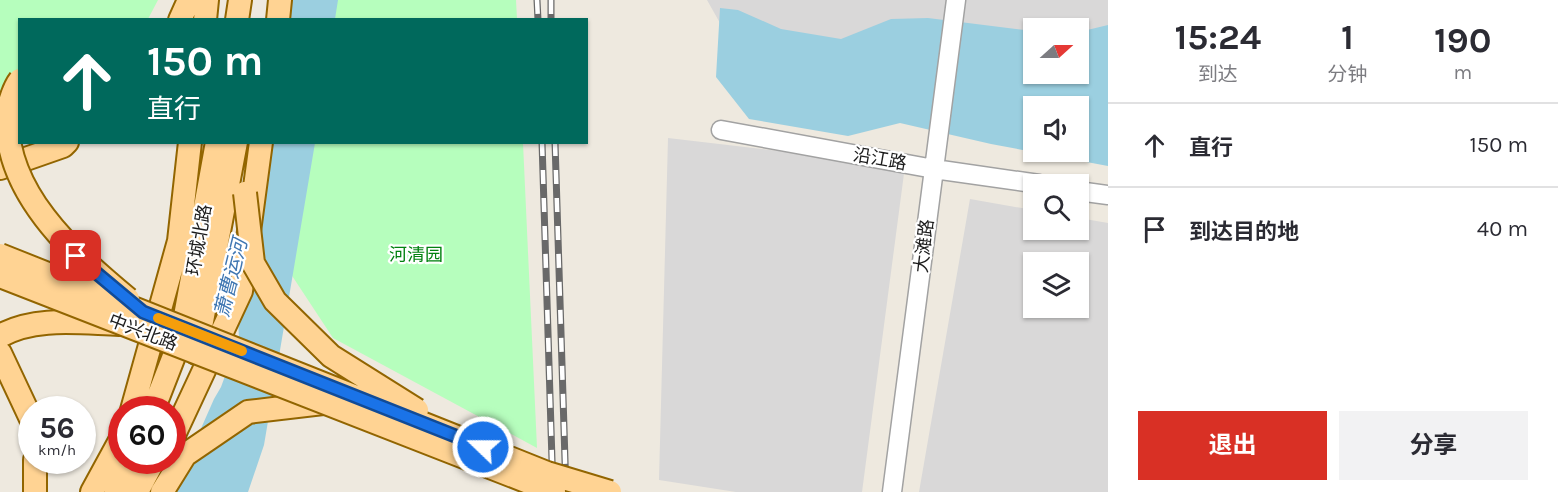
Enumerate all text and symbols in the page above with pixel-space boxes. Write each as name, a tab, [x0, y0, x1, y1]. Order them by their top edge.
text: 15:24	[1174, 16, 1261, 58]
text: 1	[1341, 16, 1354, 58]
north arrow	[1023, 18, 1089, 84]
map controls	[1023, 18, 1089, 318]
text: 190	[1434, 19, 1492, 61]
text: 150 m	[147, 36, 263, 86]
icon: ahead	[48, 42, 126, 120]
text: m	[1453, 61, 1472, 84]
text: 到达	[1198, 63, 1238, 86]
text: 分钟	[1328, 63, 1368, 86]
text: 直行	[147, 93, 201, 125]
button: sound	[1023, 96, 1089, 162]
icon: ahead	[1138, 129, 1171, 162]
text: 150 m	[1469, 132, 1528, 158]
text: 直行	[1189, 135, 1233, 161]
street label: 沿江路	[852, 143, 908, 175]
button: search	[1023, 174, 1089, 240]
street label: 环城北路	[182, 203, 216, 277]
icon: arrive	[1138, 213, 1171, 246]
text: 40 m	[1477, 216, 1528, 242]
street label: 大滩路	[910, 218, 938, 274]
text: 到达目的地	[1189, 219, 1299, 245]
pin	[50, 230, 101, 281]
water label: 萧曹运河	[210, 233, 253, 320]
icon: arrive	[59, 239, 92, 272]
park label: 河清园	[389, 244, 443, 266]
button: layers	[1023, 252, 1089, 318]
street label: 中兴北路	[105, 309, 181, 355]
speed limit sign: 60	[108, 396, 186, 474]
text: 56	[39, 410, 75, 446]
button: 退出	[1138, 411, 1327, 480]
button: 分享	[1339, 411, 1528, 480]
position arrow	[451, 415, 515, 479]
text: km/h	[38, 441, 76, 459]

